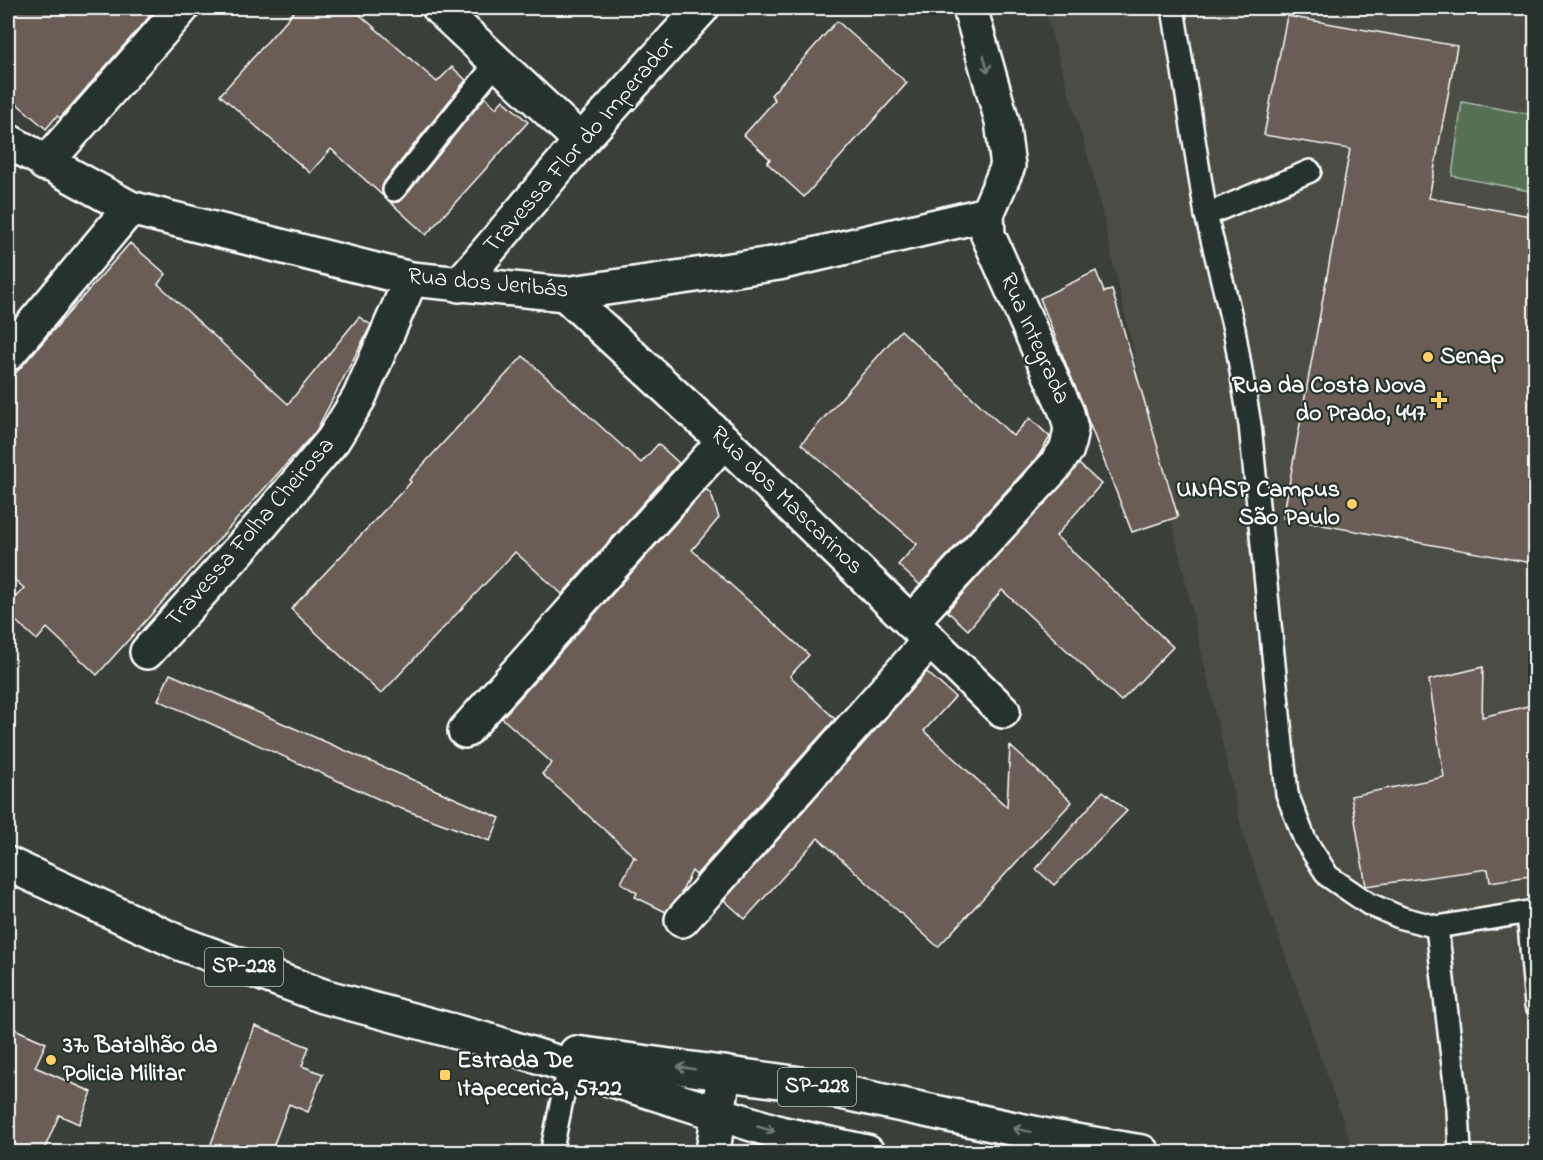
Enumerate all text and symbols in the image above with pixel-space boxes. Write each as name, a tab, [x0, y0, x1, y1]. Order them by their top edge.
street label: Travessa Flor do Imperador	[476, 29, 685, 262]
one-way arrow	[980, 54, 992, 73]
street label: Rua dos Jeribás	[406, 260, 570, 308]
street label: Rua Integrada	[990, 268, 1078, 410]
place label: Senap	[1440, 340, 1504, 375]
marker: Senap	[1421, 350, 1435, 364]
place label: Rua da Costa Nova do Prado, 447	[1232, 369, 1427, 432]
marker: Rua da Costa Nova do Prado, 447	[1430, 391, 1448, 409]
street label: Rua dos Mascarinos	[701, 418, 871, 584]
street label: Travessa Folha Cheirosa	[158, 430, 344, 636]
place label: UNASP Campus São Paulo	[1176, 473, 1340, 536]
marker: UNASP Campus São Paulo	[1345, 497, 1359, 511]
road number: SP-228	[205, 948, 283, 986]
place label: 37º Batalhão da Policia Militar	[62, 1029, 217, 1092]
place label: Estrada De Itapecerica, 5722	[457, 1044, 622, 1107]
marker: 37º Batalhão da Policia Militar	[44, 1053, 58, 1067]
one-way arrow	[677, 1062, 696, 1073]
marker: Estrada De Itapecerica, 5722	[438, 1068, 452, 1082]
road number: SP-228	[778, 1068, 856, 1106]
one-way arrow	[756, 1123, 775, 1135]
one-way arrow	[1013, 1124, 1032, 1135]

